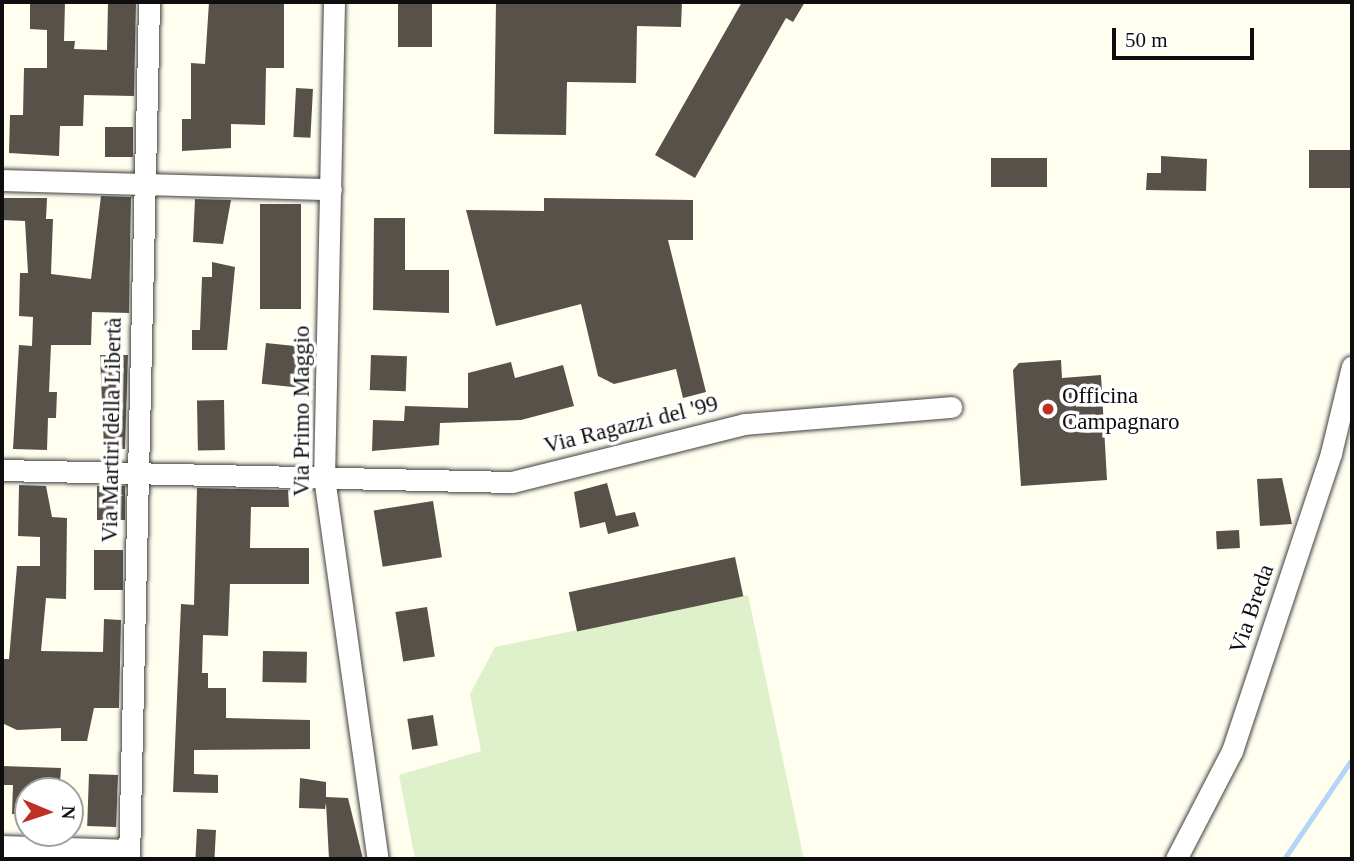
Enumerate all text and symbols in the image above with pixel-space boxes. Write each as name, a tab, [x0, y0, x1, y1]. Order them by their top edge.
scale bar	[1116, 14, 1258, 58]
text: 50 m	[1125, 28, 1168, 52]
street label: Via Martiri della Libertà	[96, 317, 128, 543]
street label: Via Primo Maggio	[288, 325, 316, 497]
place label: Officina Campagnaro	[1062, 382, 1180, 436]
street label: Via Ragazzi del '99	[541, 390, 721, 460]
marker: Officina Campagnaro	[1040, 401, 1056, 417]
street label: Via Breda	[1224, 561, 1280, 657]
north arrow	[14, 777, 84, 847]
text: N	[58, 805, 79, 820]

